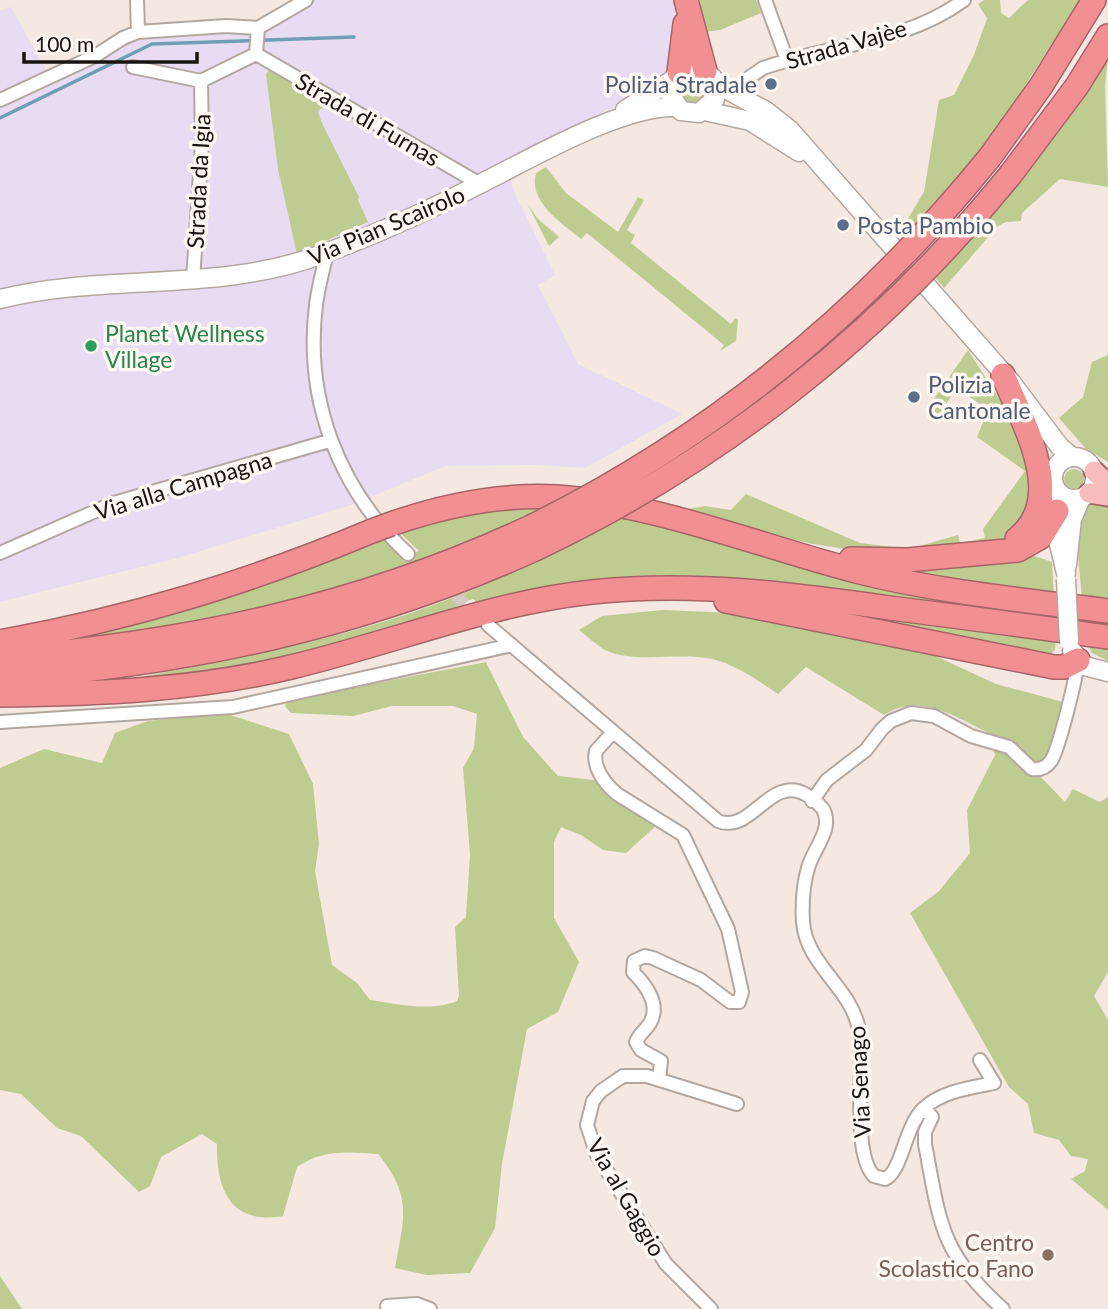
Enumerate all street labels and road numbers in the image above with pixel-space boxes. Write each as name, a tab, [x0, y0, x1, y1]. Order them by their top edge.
street label: Strada Vajèe	[782, 13, 910, 75]
street label: Strada di Furnas	[291, 66, 445, 172]
street label: Strada da Igia	[180, 113, 216, 249]
street label: Via Pian Scairolo	[303, 179, 469, 271]
street label: Via alla Campagna	[91, 445, 275, 525]
street label: Via Senago	[842, 1025, 876, 1139]
street label: Via al Gaggio	[582, 1133, 672, 1261]

